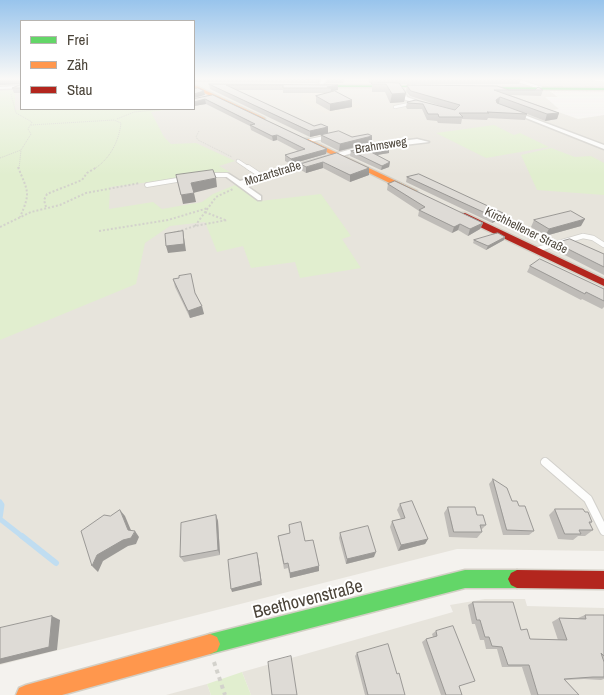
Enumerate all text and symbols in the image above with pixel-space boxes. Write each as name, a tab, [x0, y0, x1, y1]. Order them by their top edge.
legend	[20, 20, 195, 110]
text: Frei	[67, 29, 89, 50]
text: Zäh	[67, 54, 88, 75]
text: Stau	[67, 79, 92, 100]
street label: Brahmsweg	[354, 135, 408, 157]
street label: Mozartstraße	[243, 159, 303, 189]
street label: Kirchhellener Straße	[482, 205, 570, 257]
street label: Beethovenstraße	[251, 576, 365, 624]

